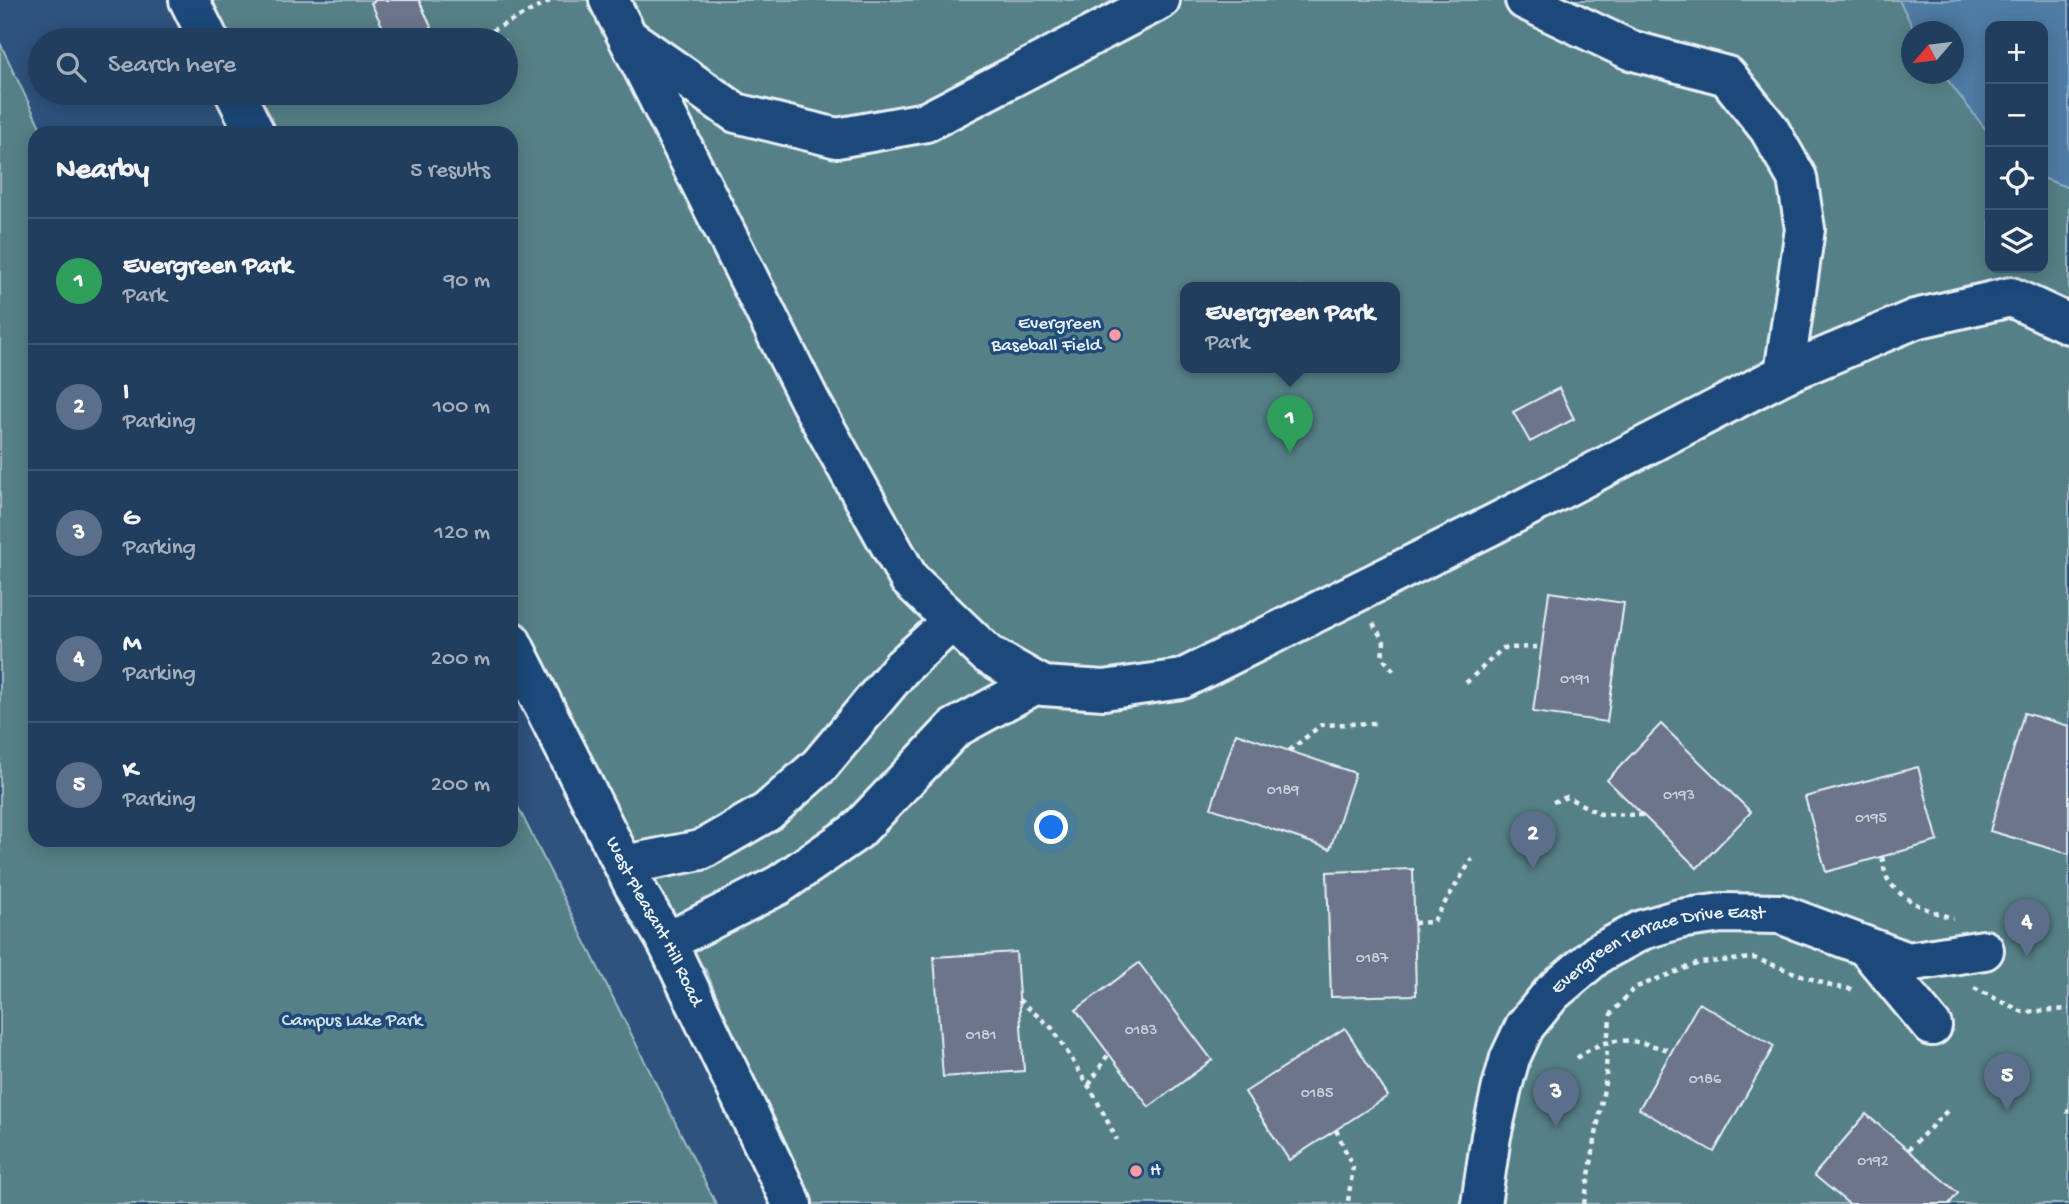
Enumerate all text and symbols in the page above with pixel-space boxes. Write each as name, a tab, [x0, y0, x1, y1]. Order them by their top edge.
north arrow	[1901, 21, 1964, 84]
map controls	[1985, 21, 2048, 273]
button: +	[1985, 21, 2048, 84]
search box	[28, 28, 518, 105]
icon: search	[52, 48, 90, 86]
text: Search here	[108, 51, 236, 82]
button: −	[1985, 84, 2048, 147]
button: locate	[1985, 147, 2048, 210]
text: Nearby	[56, 154, 149, 189]
text: 5 results	[410, 158, 490, 185]
button: layers	[1985, 210, 2048, 273]
text: Evergreen Park	[123, 252, 292, 283]
text: 1	[74, 268, 84, 295]
text: 90 m	[444, 268, 490, 295]
popup	[1180, 282, 1400, 373]
text: Park	[123, 283, 167, 310]
text: Evergreen Park	[1205, 299, 1375, 330]
place label: Evergreen Baseball Field	[991, 313, 1103, 358]
marker: Evergreen Baseball Field	[1107, 327, 1123, 343]
text: Park	[1205, 330, 1249, 357]
text: I	[123, 378, 129, 409]
text: 2	[73, 394, 85, 421]
text: 100 m	[433, 394, 490, 421]
pin: 1	[1267, 395, 1313, 453]
text: Parking	[123, 409, 196, 436]
text: G	[123, 504, 139, 535]
text: 3	[73, 520, 85, 547]
text: 120 m	[435, 520, 490, 547]
text: Parking	[123, 535, 196, 562]
text: M	[123, 630, 141, 661]
text: 4	[74, 646, 84, 673]
text: 200 m	[431, 646, 490, 673]
text: Parking	[123, 661, 196, 688]
house number: 0191	[1560, 671, 1590, 690]
text: K	[123, 756, 137, 787]
text: 5	[73, 772, 85, 799]
text: 200 m	[431, 772, 490, 799]
house number: 0189	[1267, 782, 1299, 801]
text: Parking	[123, 787, 196, 814]
house number: 0193	[1663, 787, 1695, 806]
your location	[1034, 810, 1068, 844]
house number: 0195	[1855, 810, 1887, 829]
pin: 2	[1510, 811, 1556, 869]
street label: West Pleasant Hill Road	[600, 833, 708, 1012]
pin: 4	[2004, 899, 2050, 957]
street label: Evergreen Terrace Drive East	[1547, 901, 1767, 1000]
house number: 0187	[1356, 950, 1389, 969]
park label: Campus Lake Park	[282, 1010, 424, 1033]
house number: 0183	[1125, 1022, 1157, 1041]
house number: 0181	[966, 1027, 996, 1046]
pin: 5	[1984, 1053, 2030, 1111]
pin: 3	[1533, 1069, 1579, 1127]
house number: 0186	[1689, 1071, 1722, 1090]
house number: 0185	[1301, 1085, 1333, 1104]
house number: 0192	[1857, 1153, 1889, 1172]
place label: H	[1150, 1160, 1161, 1183]
marker: H	[1128, 1163, 1144, 1179]

